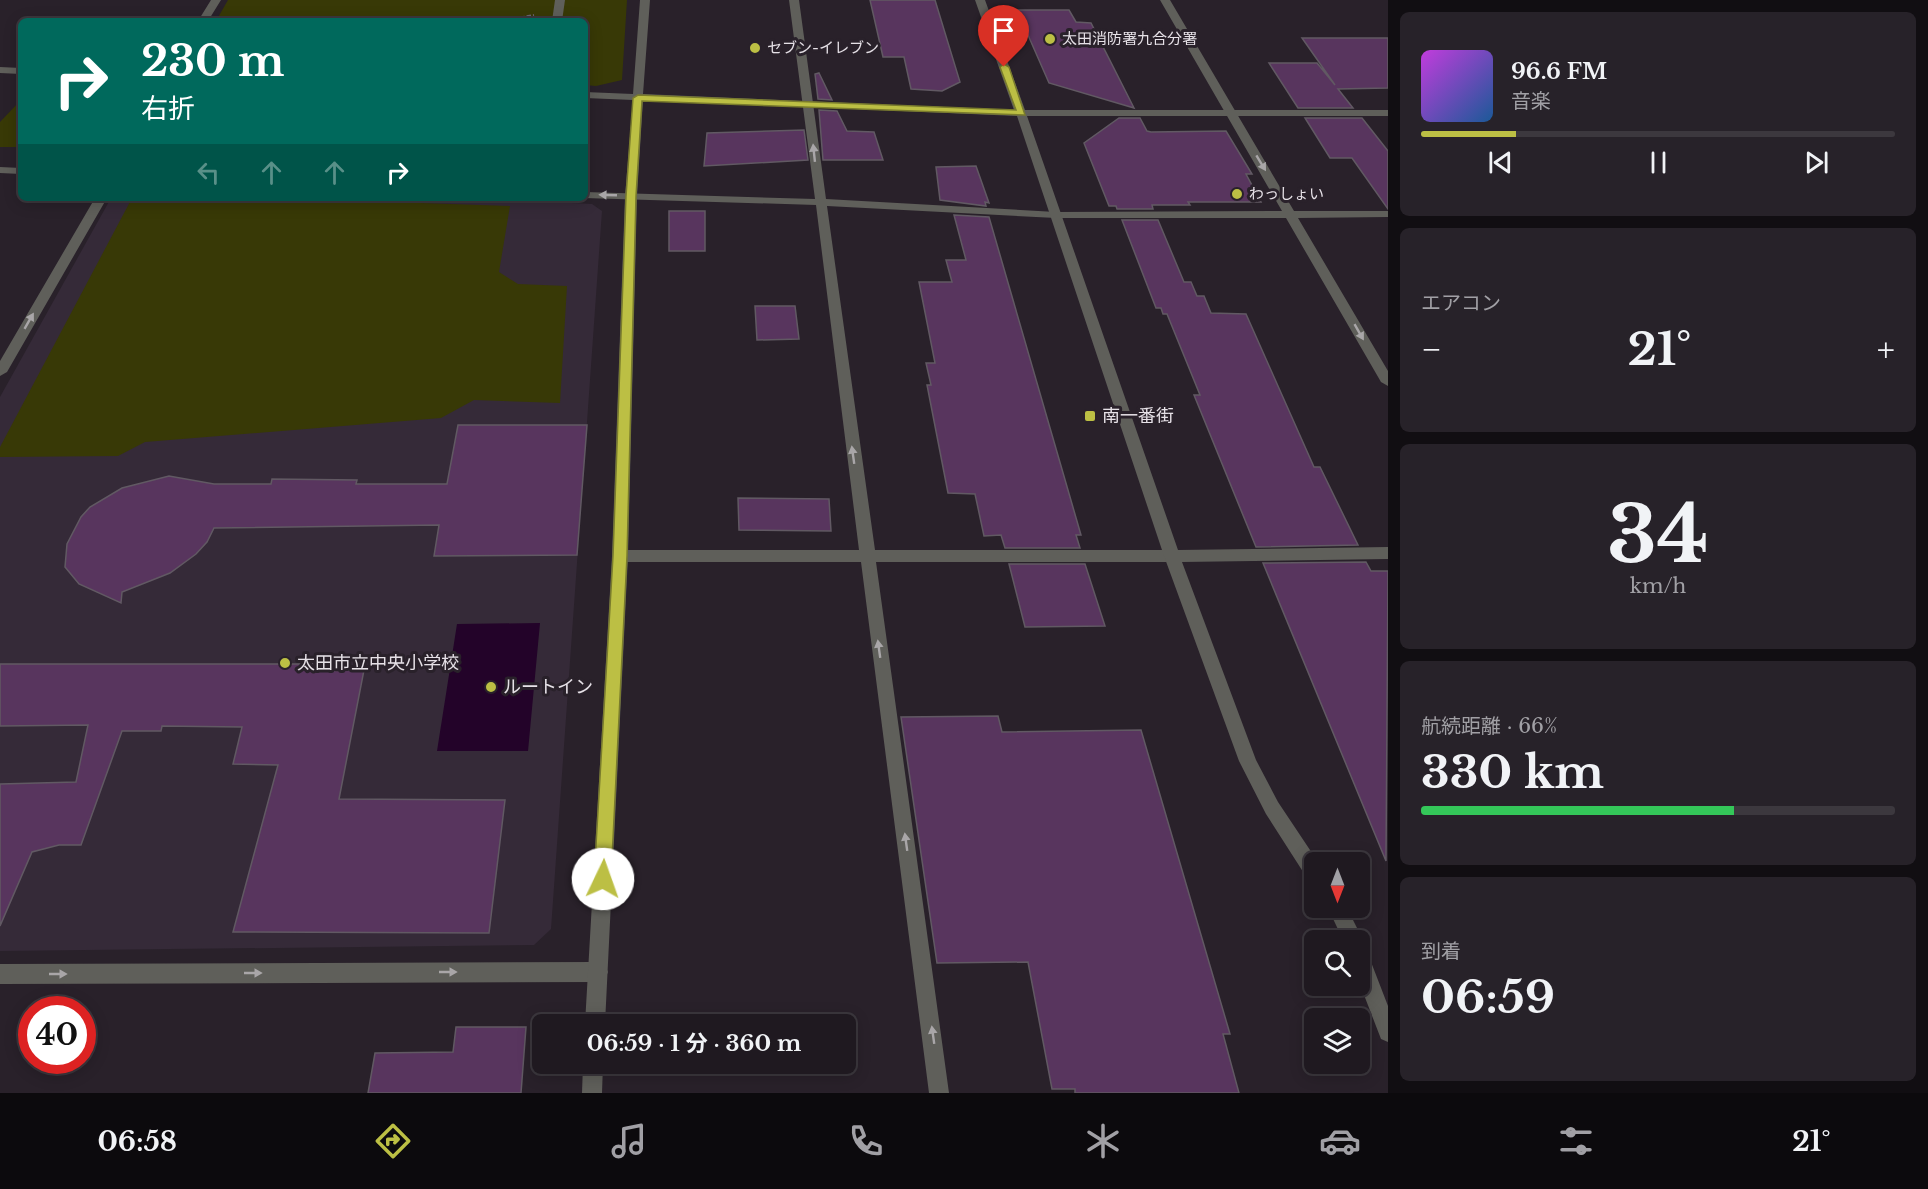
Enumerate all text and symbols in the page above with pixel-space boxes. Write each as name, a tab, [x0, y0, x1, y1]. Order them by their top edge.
pin	[978, 5, 1029, 67]
icon: arrive	[987, 14, 1020, 47]
place label: 太田消防署九合分署	[1062, 29, 1197, 48]
marker: 太田消防署九合分署	[1043, 32, 1057, 46]
text: 230 m	[141, 35, 284, 87]
place label: セブン-イレブン	[767, 38, 879, 57]
marker: セブン-イレブン	[748, 41, 762, 55]
icon: right	[42, 42, 120, 120]
text: 96.6 FM	[1511, 58, 1607, 85]
text: 音楽	[1511, 89, 1551, 113]
text: 右折	[141, 92, 195, 125]
one-way arrow	[809, 144, 819, 163]
icon: previous	[1484, 146, 1517, 179]
icon: pause	[1642, 146, 1675, 179]
icon: next	[1800, 146, 1833, 179]
one-way arrow	[1256, 155, 1266, 172]
icon: left	[192, 156, 225, 189]
icon: ahead	[255, 156, 288, 189]
icon: ahead	[318, 156, 351, 189]
icon: right	[381, 156, 414, 189]
place label: わっしょい	[1249, 184, 1324, 203]
marker: わっしょい	[1230, 187, 1244, 201]
one-way arrow	[598, 191, 617, 200]
text: エアコン	[1421, 291, 1501, 315]
one-way arrow	[24, 313, 34, 330]
text: 21°	[1627, 321, 1691, 377]
one-way arrow	[1354, 324, 1364, 341]
text: −	[1421, 329, 1442, 370]
text: +	[1877, 329, 1895, 370]
place label: 南一番街	[1102, 405, 1174, 427]
marker: 南一番街	[1083, 409, 1097, 423]
one-way arrow	[849, 446, 858, 465]
text: 34	[1607, 486, 1709, 583]
text: km/h	[1630, 574, 1686, 598]
one-way arrow	[875, 639, 884, 658]
place label: 太田市立中央小学校	[297, 652, 459, 674]
marker: 太田市立中央小学校	[278, 656, 292, 670]
place label: ルートイン	[503, 676, 593, 698]
marker: ルートイン	[484, 680, 498, 694]
text: 航続距離 · 66%	[1421, 714, 1557, 738]
text: 330 km	[1421, 744, 1604, 800]
one-way arrow	[901, 832, 911, 851]
position arrow	[571, 847, 635, 911]
north arrow	[1304, 852, 1370, 918]
map controls	[1304, 852, 1370, 1074]
button: search	[1304, 930, 1370, 996]
text: 到着	[1421, 939, 1461, 963]
one-way arrow	[439, 967, 458, 977]
one-way arrow	[244, 968, 263, 978]
one-way arrow	[49, 969, 68, 979]
text: 06:59	[1421, 969, 1555, 1025]
speed limit sign: 40	[18, 996, 96, 1074]
button: layers	[1304, 1008, 1370, 1074]
one-way arrow	[928, 1025, 937, 1044]
text: 06:59 · 1 分 · 360 m	[587, 1030, 801, 1057]
icon: directions	[372, 1120, 414, 1162]
icon: music	[608, 1120, 650, 1162]
icon: phone	[845, 1120, 887, 1162]
icon: climate	[1082, 1120, 1124, 1162]
icon: car	[1319, 1120, 1361, 1162]
icon: filters	[1555, 1120, 1597, 1162]
text: 06:58	[97, 1125, 177, 1158]
text: 21°	[1792, 1125, 1831, 1158]

